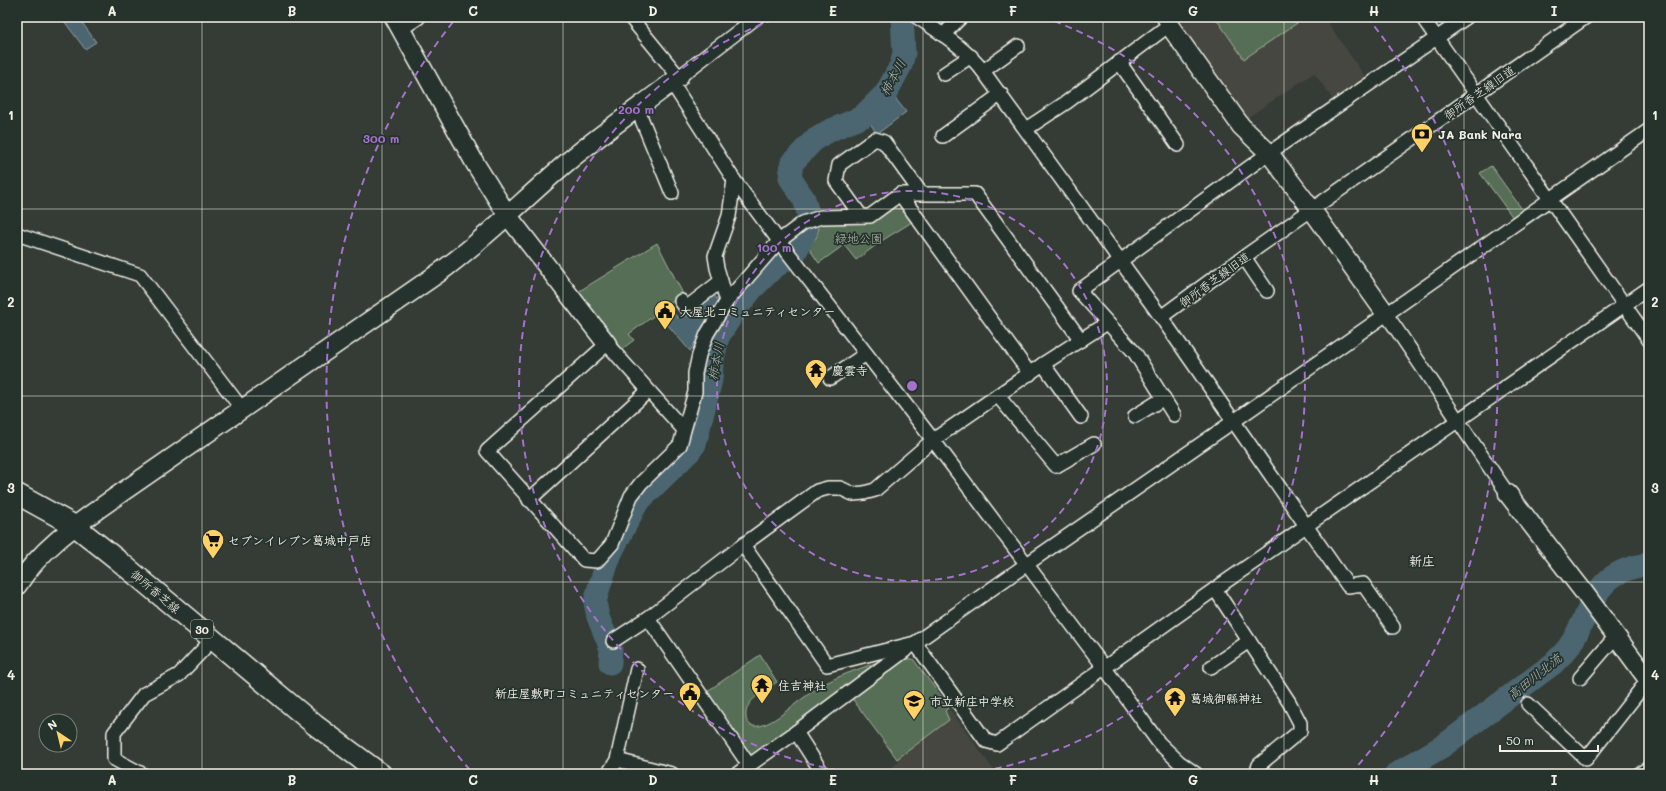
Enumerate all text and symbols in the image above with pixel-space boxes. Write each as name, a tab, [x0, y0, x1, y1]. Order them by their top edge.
text: A	[107, 2, 117, 19]
text: B	[288, 2, 297, 19]
text: C	[468, 2, 478, 19]
text: D	[648, 2, 658, 19]
text: E	[829, 2, 837, 19]
text: F	[1009, 2, 1017, 19]
text: G	[1188, 2, 1198, 19]
text: H	[1369, 2, 1379, 19]
text: I	[1551, 2, 1558, 19]
water label: 柿本川	[875, 56, 909, 98]
street label: 御所香芝線旧道	[1440, 61, 1518, 123]
text: 200 m	[618, 101, 654, 117]
text: 1	[8, 106, 14, 123]
text: 1	[1652, 106, 1658, 123]
bank icon: JA Bank Nara	[1409, 121, 1435, 154]
place label: JA Bank Nara	[1438, 126, 1522, 142]
text: 300 m	[363, 130, 399, 146]
park label: 緑地公園	[835, 230, 883, 246]
text: 100 m	[757, 239, 791, 255]
street label: 御所香芝線旧道	[1175, 248, 1253, 310]
text: 2	[7, 293, 15, 310]
text: 2	[1651, 293, 1659, 310]
public building icon: 大屋北コミュニティセンター	[652, 298, 678, 331]
place label: 大屋北コミュニティセンター	[680, 303, 835, 319]
water label: 柿本川	[703, 340, 727, 382]
temple icon: 慶雲寺	[803, 357, 829, 390]
place label: 慶雲寺	[832, 362, 868, 378]
centre of rings	[905, 379, 919, 393]
text: 3	[7, 479, 15, 496]
text: 3	[1651, 479, 1659, 496]
supermarket icon: セブンイレブン葛城中戸店	[200, 527, 226, 560]
place label: セブンイレブン葛城中戸店	[228, 532, 372, 548]
district label: 新庄	[1409, 552, 1435, 569]
street label: 御所香芝線	[128, 566, 184, 616]
road number: 30	[191, 620, 213, 638]
water label: 高田川北流	[1503, 648, 1565, 703]
text: 4	[7, 666, 15, 683]
text: 4	[1651, 666, 1659, 683]
temple icon: 住吉神社	[749, 672, 775, 705]
place label: 住吉神社	[778, 677, 826, 693]
public building icon: 新庄屋敷町コミュニティセンター	[677, 680, 703, 713]
place label: 新庄屋敷町コミュニティセンター	[495, 685, 674, 701]
temple icon: 葛城御縣神社	[1162, 685, 1188, 718]
school or university icon: 市立新庄中学校	[901, 688, 927, 721]
place label: 葛城御縣神社	[1190, 690, 1262, 706]
place label: 市立新庄中学校	[930, 693, 1014, 709]
north arrow	[38, 713, 78, 753]
text: N	[44, 716, 60, 733]
scale bar	[1500, 727, 1598, 753]
text: 50 m	[1506, 732, 1534, 748]
text: A	[107, 771, 117, 788]
text: B	[288, 771, 297, 788]
text: C	[468, 771, 478, 788]
text: D	[648, 771, 658, 788]
text: E	[829, 771, 837, 788]
text: F	[1009, 771, 1017, 788]
text: G	[1188, 771, 1198, 788]
text: H	[1369, 771, 1379, 788]
text: I	[1551, 771, 1558, 788]

